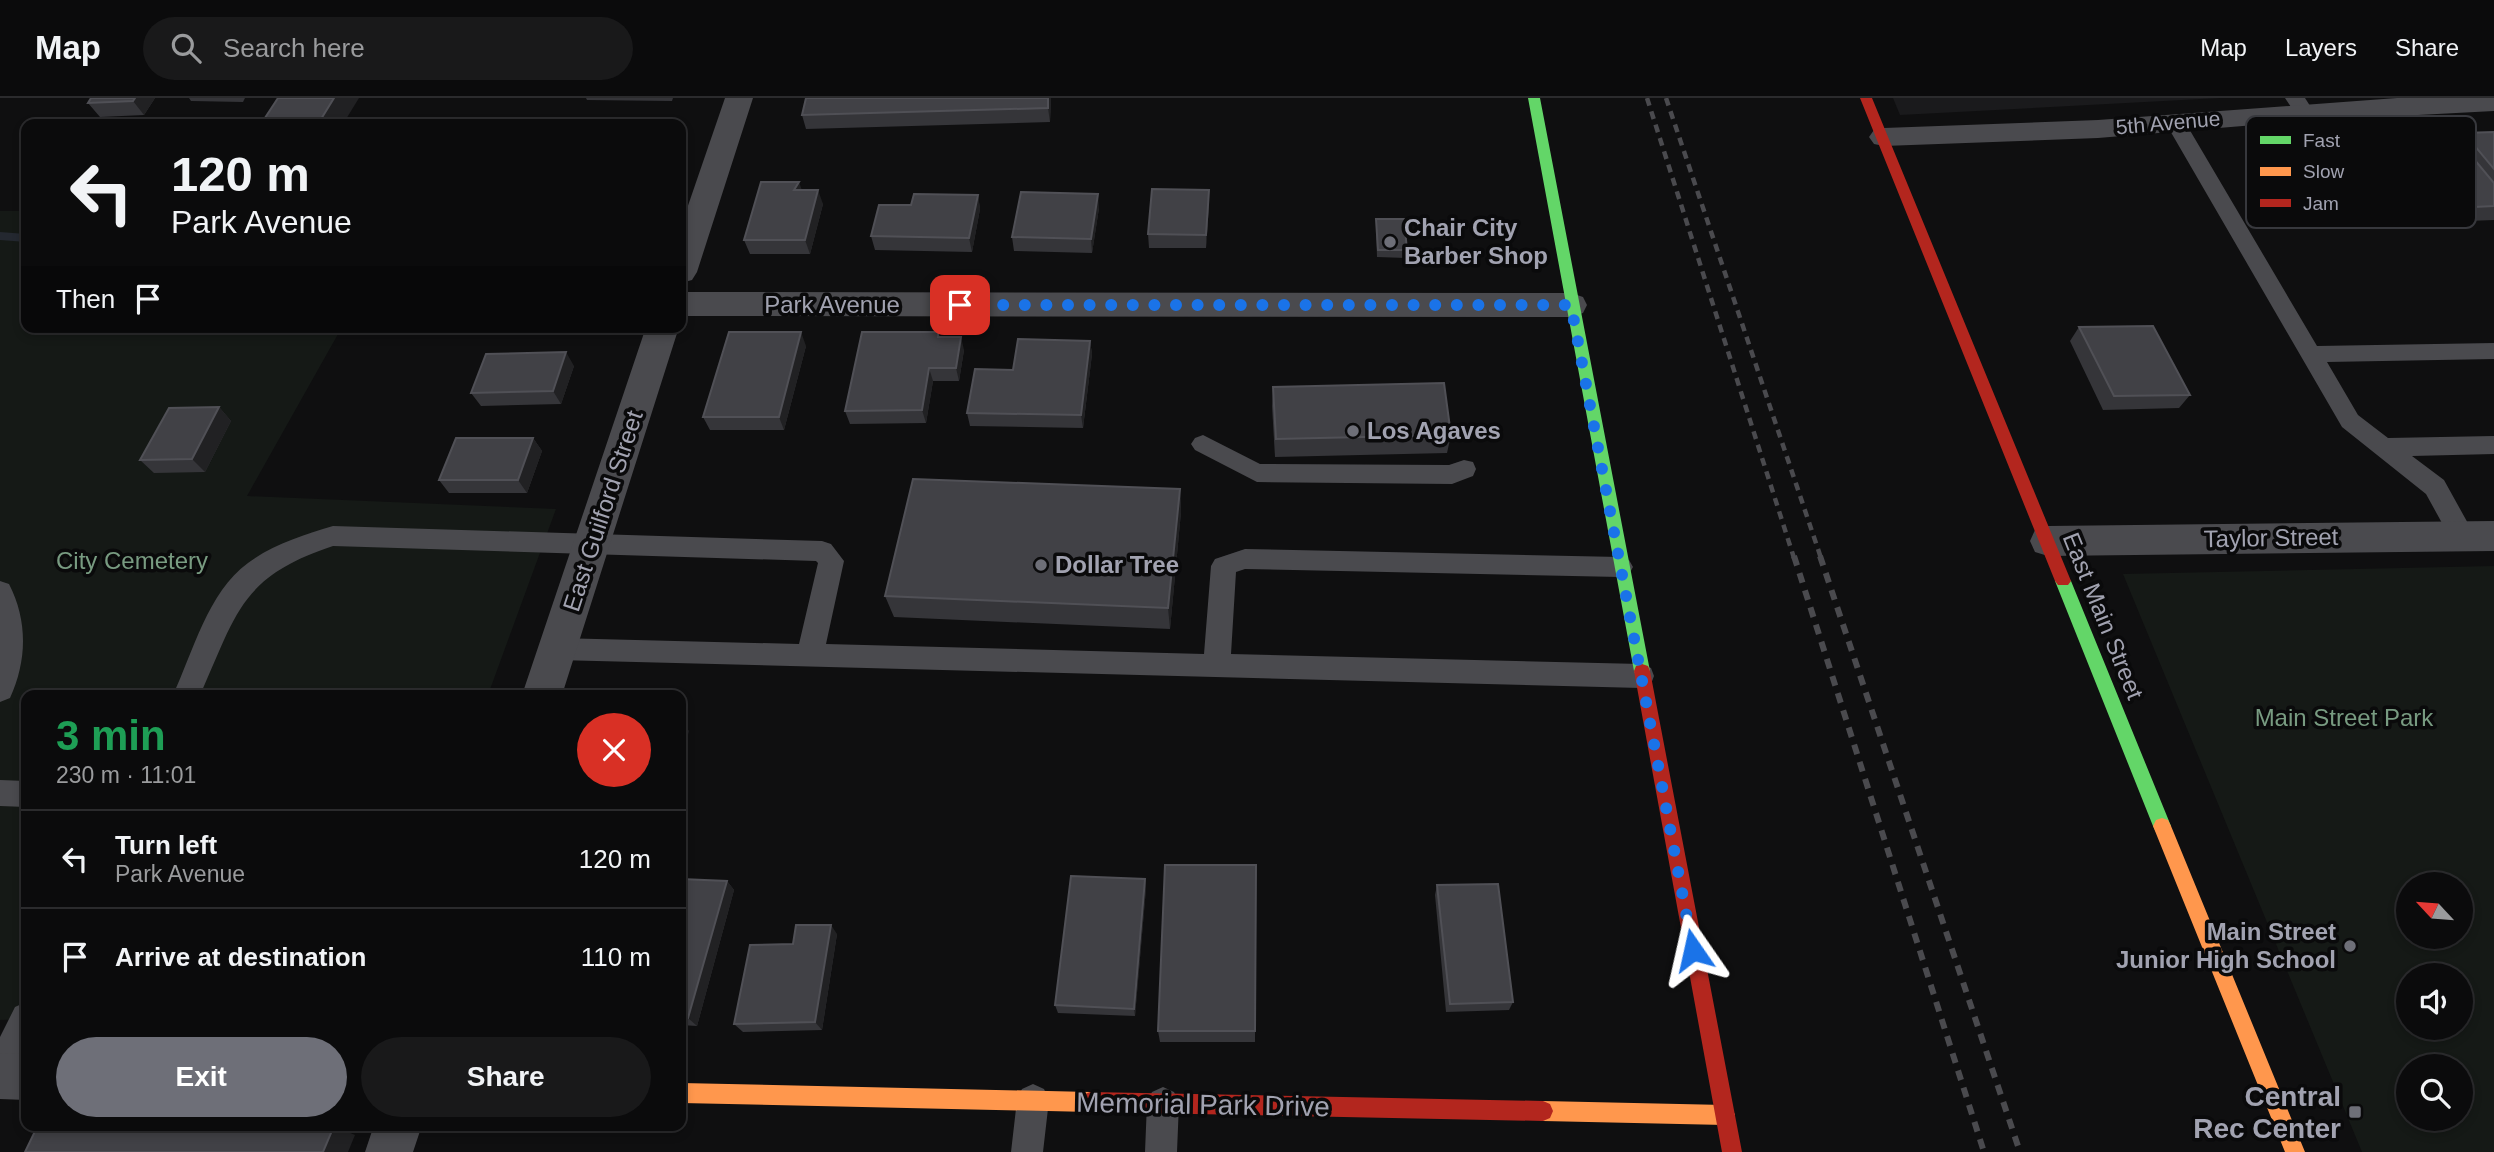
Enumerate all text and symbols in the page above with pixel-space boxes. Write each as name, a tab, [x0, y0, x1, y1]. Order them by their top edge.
search box	[143, 17, 633, 80]
text: Map	[35, 29, 101, 66]
icon: search	[167, 29, 205, 67]
text: Search here	[223, 33, 365, 63]
text: Map	[2200, 34, 2247, 61]
text: Layers	[2285, 34, 2357, 61]
text: Share	[2395, 34, 2459, 61]
street label: 5th Avenue	[2115, 106, 2221, 139]
legend	[2246, 116, 2476, 228]
text: Fast	[2303, 130, 2341, 151]
icon: left	[56, 147, 147, 238]
text: 120 m	[171, 147, 310, 201]
text: Slow	[2303, 161, 2344, 182]
text: Jam	[2303, 193, 2339, 214]
text: Park Avenue	[171, 204, 352, 240]
place label: Chair City Barber Shop	[1404, 214, 1548, 269]
marker: Chair City Barber Shop	[1382, 234, 1398, 250]
pin	[930, 275, 990, 335]
icon: arrive	[129, 280, 167, 318]
text: Then	[56, 284, 115, 314]
icon: arrive	[941, 286, 979, 324]
street label: Park Avenue	[764, 291, 900, 318]
street label: East Guilford Street	[557, 407, 648, 615]
place label: Los Agaves	[1367, 417, 1501, 444]
marker: Los Agaves	[1345, 423, 1361, 439]
street label: Taylor Street	[2203, 523, 2339, 552]
street label: East Main Street	[2058, 529, 2149, 703]
park label: City Cemetery	[56, 547, 208, 574]
place label: Dollar Tree	[1055, 551, 1179, 578]
marker: Dollar Tree	[1033, 557, 1049, 573]
park label: Main Street Park	[2255, 704, 2434, 731]
text: 3 min	[56, 712, 166, 759]
button: close	[577, 713, 651, 787]
text: 230 m · 11:01	[56, 762, 196, 788]
text: Turn left	[115, 830, 217, 860]
icon: left	[56, 840, 94, 878]
text: 120 m	[579, 844, 651, 874]
text: Park Avenue	[115, 861, 245, 887]
north arrow	[2396, 872, 2473, 948]
map controls	[2396, 872, 2473, 1131]
position arrow	[1656, 913, 1730, 987]
place label: Main Street Junior High School	[2116, 918, 2336, 973]
icon: arrive	[56, 938, 94, 976]
marker: Main Street Junior High School	[2342, 938, 2358, 954]
text: Arrive at destination	[115, 942, 366, 972]
text: 110 m	[581, 942, 651, 972]
button: sound	[2396, 963, 2473, 1040]
button: Exit	[56, 1037, 347, 1117]
button: Share	[361, 1037, 651, 1117]
button: search	[2396, 1054, 2473, 1131]
place label: Central Rec Center	[2193, 1081, 2341, 1144]
street label: Memorial Park Drive	[1076, 1087, 1330, 1122]
marker: Central Rec Center	[2347, 1104, 2363, 1120]

